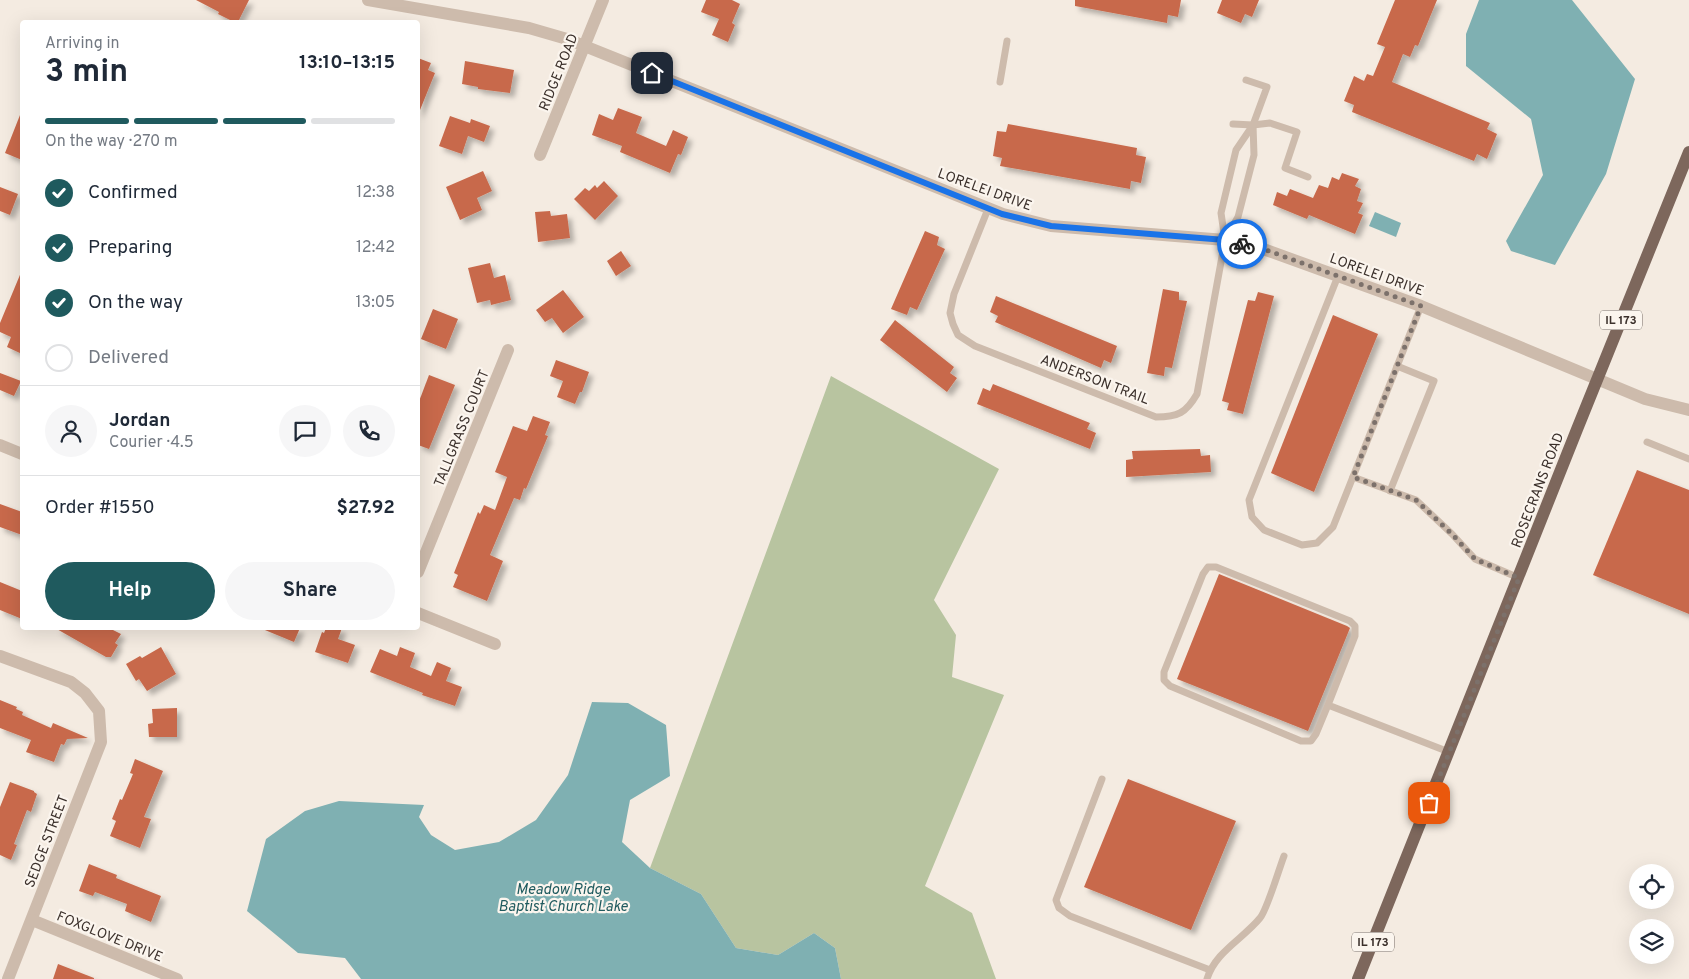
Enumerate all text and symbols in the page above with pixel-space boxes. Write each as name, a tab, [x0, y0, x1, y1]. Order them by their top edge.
street label: RIDGE ROAD	[536, 31, 583, 114]
text: Arriving in	[45, 34, 120, 54]
text: 13:10–13:15	[299, 51, 395, 75]
pin	[631, 52, 673, 94]
text: 3 min	[45, 53, 128, 93]
icon: home	[638, 59, 666, 87]
text: On the way · 270 m	[45, 132, 178, 152]
street label: LORELEI DRIVE	[935, 166, 1034, 215]
icon: check	[45, 179, 73, 207]
text: Confirmed	[88, 181, 178, 205]
text: 12:38	[356, 183, 395, 203]
courier	[1217, 219, 1267, 269]
icon: bike	[1228, 230, 1256, 258]
icon: check	[45, 234, 73, 262]
text: Preparing	[88, 236, 172, 260]
text: 12:42	[356, 238, 395, 258]
street label: LORELEI DRIVE	[1327, 251, 1426, 300]
icon: check	[45, 289, 73, 317]
text: On the way	[88, 291, 183, 315]
text: 13:05	[356, 293, 395, 313]
road number: IL 173	[1600, 310, 1642, 330]
text: Delivered	[88, 346, 169, 370]
street label: ANDERSON TRAIL	[1038, 352, 1151, 409]
street label: TALLGRASS COURT	[431, 367, 494, 490]
button: person	[45, 405, 97, 457]
button: chat	[279, 405, 331, 457]
button: phone	[343, 405, 395, 457]
text: Jordan	[109, 409, 171, 433]
street label: ROSECRANS ROAD	[1509, 430, 1568, 551]
text: Courier · 4.5	[109, 433, 194, 453]
text: Order #1550	[45, 496, 155, 520]
text: $27.92	[336, 496, 395, 520]
button: Help	[45, 562, 215, 620]
button: Share	[225, 562, 395, 620]
pin	[1408, 782, 1450, 824]
icon: bag	[1415, 789, 1443, 817]
street label: SEDGE STREET	[22, 793, 73, 890]
map controls	[1629, 864, 1674, 964]
button: locate	[1629, 864, 1674, 909]
water label: Meadow Ridge Baptist Church Lake	[498, 881, 628, 917]
street label: FOXGLOVE DRIVE	[54, 908, 165, 966]
button: layers	[1629, 919, 1674, 964]
road number: IL 173	[1352, 932, 1394, 952]

